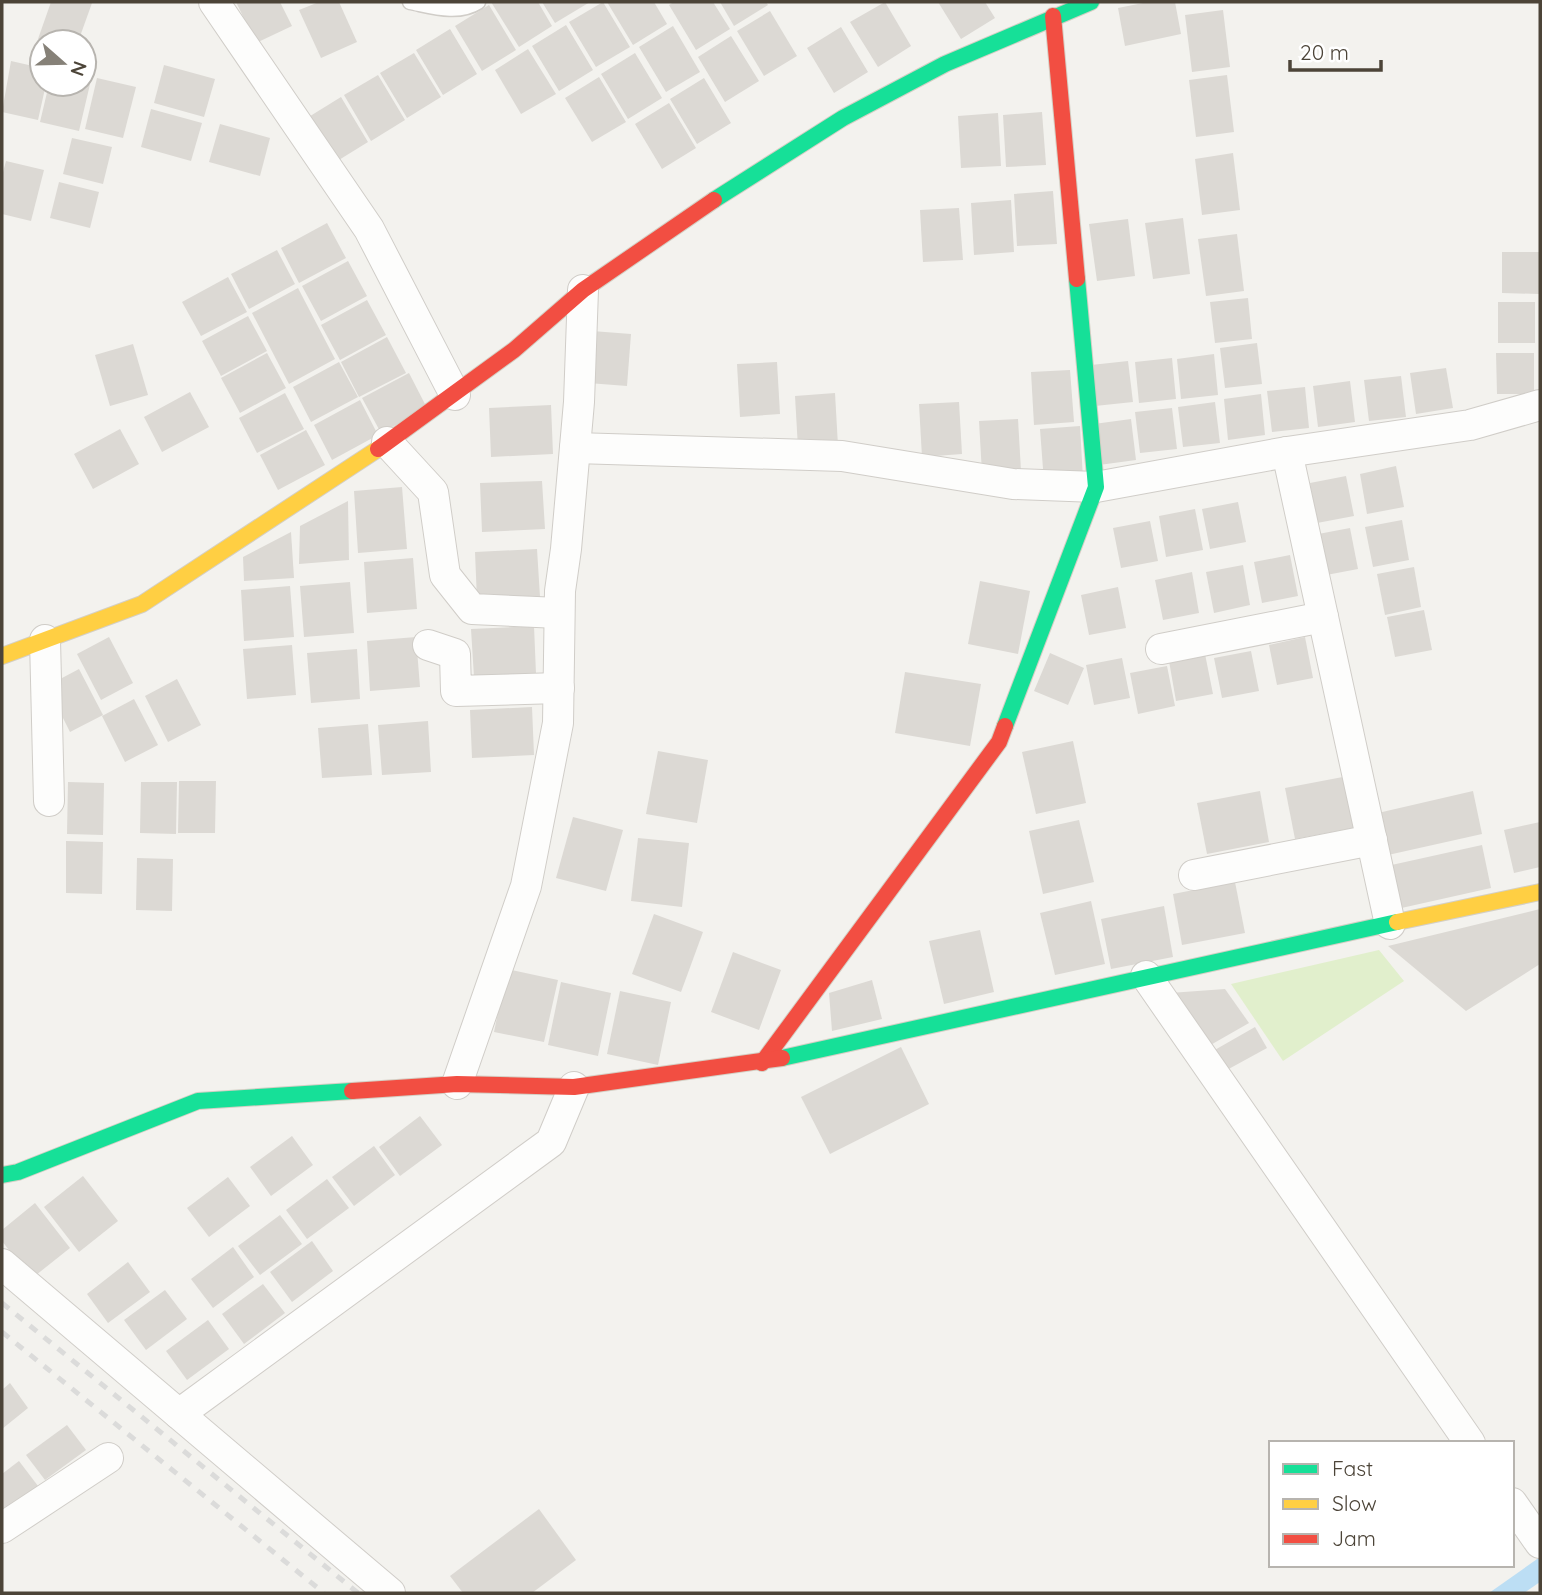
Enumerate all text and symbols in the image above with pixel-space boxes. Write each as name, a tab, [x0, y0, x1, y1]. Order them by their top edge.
north arrow	[28, 28, 98, 98]
scale bar	[1290, 28, 1381, 72]
text: 20 m	[1300, 39, 1349, 65]
text: N	[65, 58, 93, 79]
legend	[1269, 1441, 1514, 1567]
text: Fast	[1332, 1455, 1373, 1481]
text: Slow	[1332, 1490, 1377, 1516]
text: Jam	[1332, 1525, 1376, 1551]

